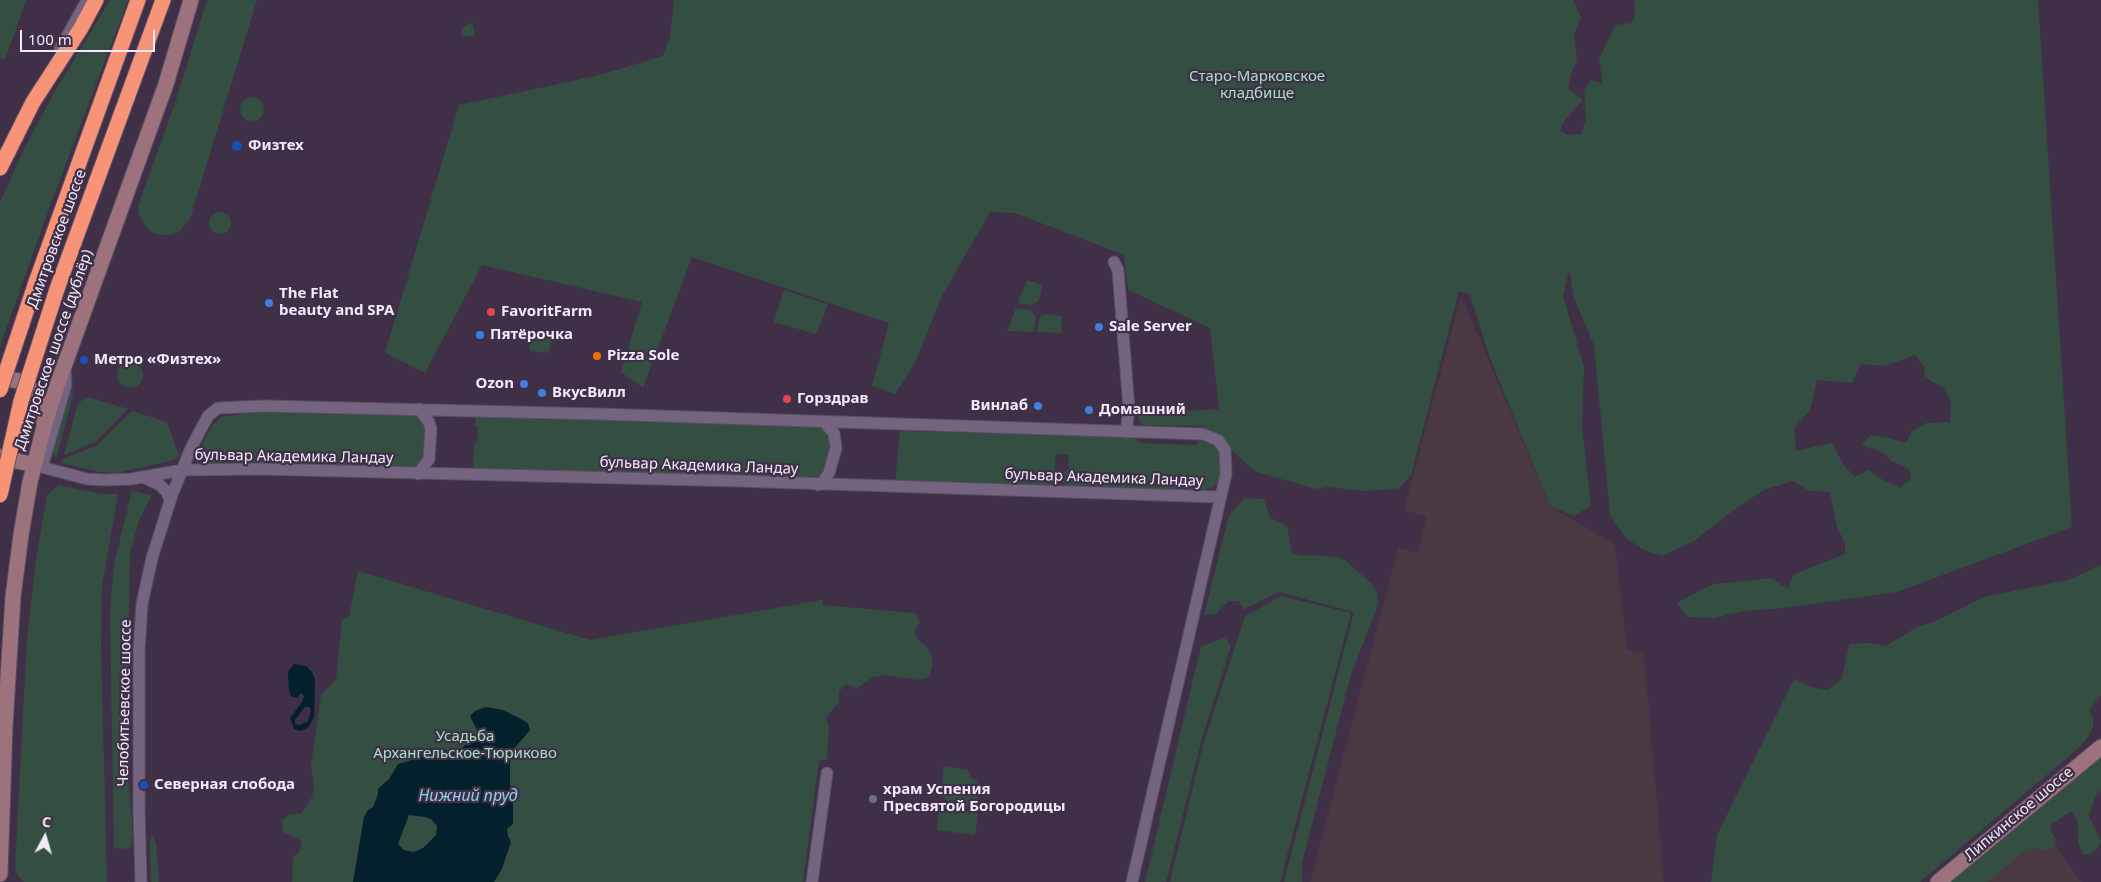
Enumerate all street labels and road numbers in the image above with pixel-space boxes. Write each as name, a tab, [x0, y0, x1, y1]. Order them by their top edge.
street label: Дмитровское шоссе	[23, 167, 91, 311]
street label: Дмитровское шоссе (дублёр)	[11, 247, 97, 453]
street label: бульвар Академика Ландау	[194, 446, 394, 468]
street label: бульвар Академика Ландау	[599, 454, 799, 478]
street label: бульвар Академика Ландау	[1004, 466, 1204, 490]
street label: Челобитьевское шоссе	[115, 619, 135, 787]
street label: Липкинское шоссе	[1961, 763, 2077, 865]

